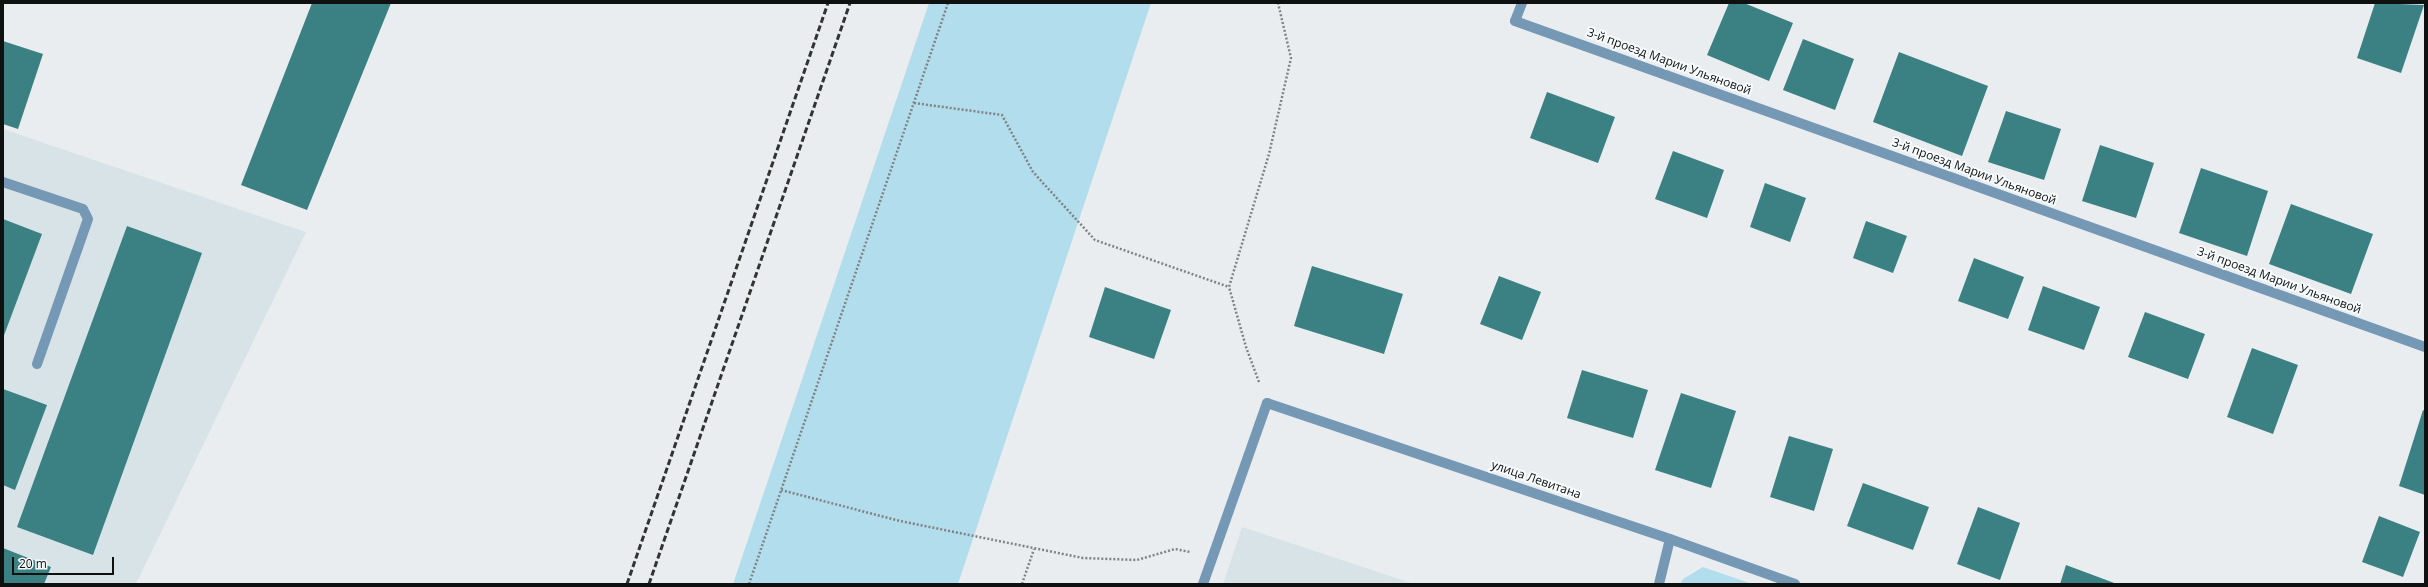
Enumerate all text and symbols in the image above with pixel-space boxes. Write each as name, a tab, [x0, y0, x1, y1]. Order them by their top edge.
street label: 3-й проезд Марии Ульяновой	[1585, 26, 1753, 98]
street label: 3-й проезд Марии Ульяновой	[1890, 136, 2058, 208]
street label: 3-й проезд Марии Ульяновой	[2195, 245, 2363, 317]
street label: улица Левитана	[1489, 458, 1583, 502]
scale bar	[14, 549, 116, 575]
text: 20 m	[19, 555, 47, 572]

